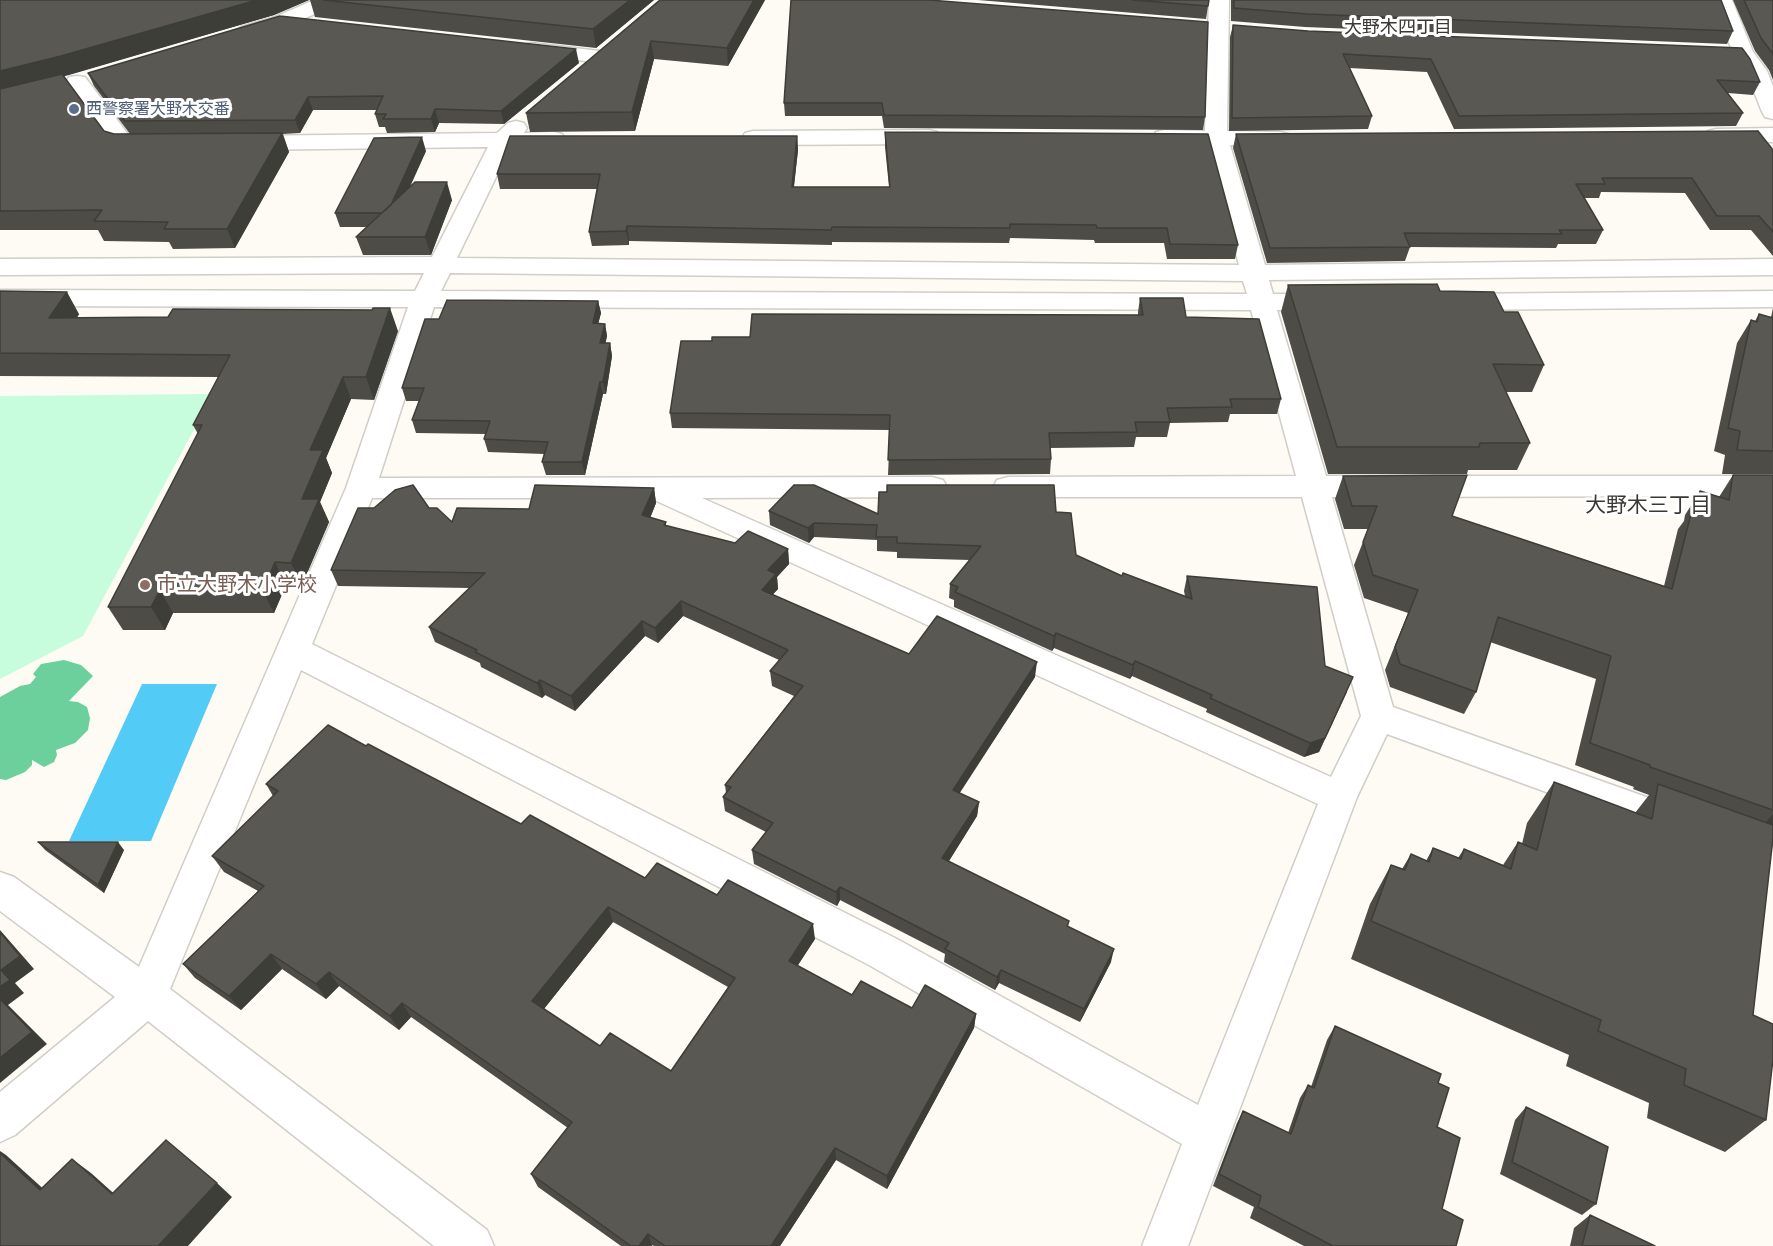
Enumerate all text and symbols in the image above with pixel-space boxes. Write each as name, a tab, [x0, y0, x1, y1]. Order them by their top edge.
district label: 大野木四丁目	[1344, 17, 1452, 39]
place label: 西警察署大野木交番	[86, 99, 230, 119]
marker: 西警察署大野木交番	[67, 102, 81, 116]
district label: 大野木三丁目	[1585, 493, 1711, 519]
place label: 市立大野木小学校	[157, 573, 317, 597]
marker: 市立大野木小学校	[138, 578, 152, 592]

